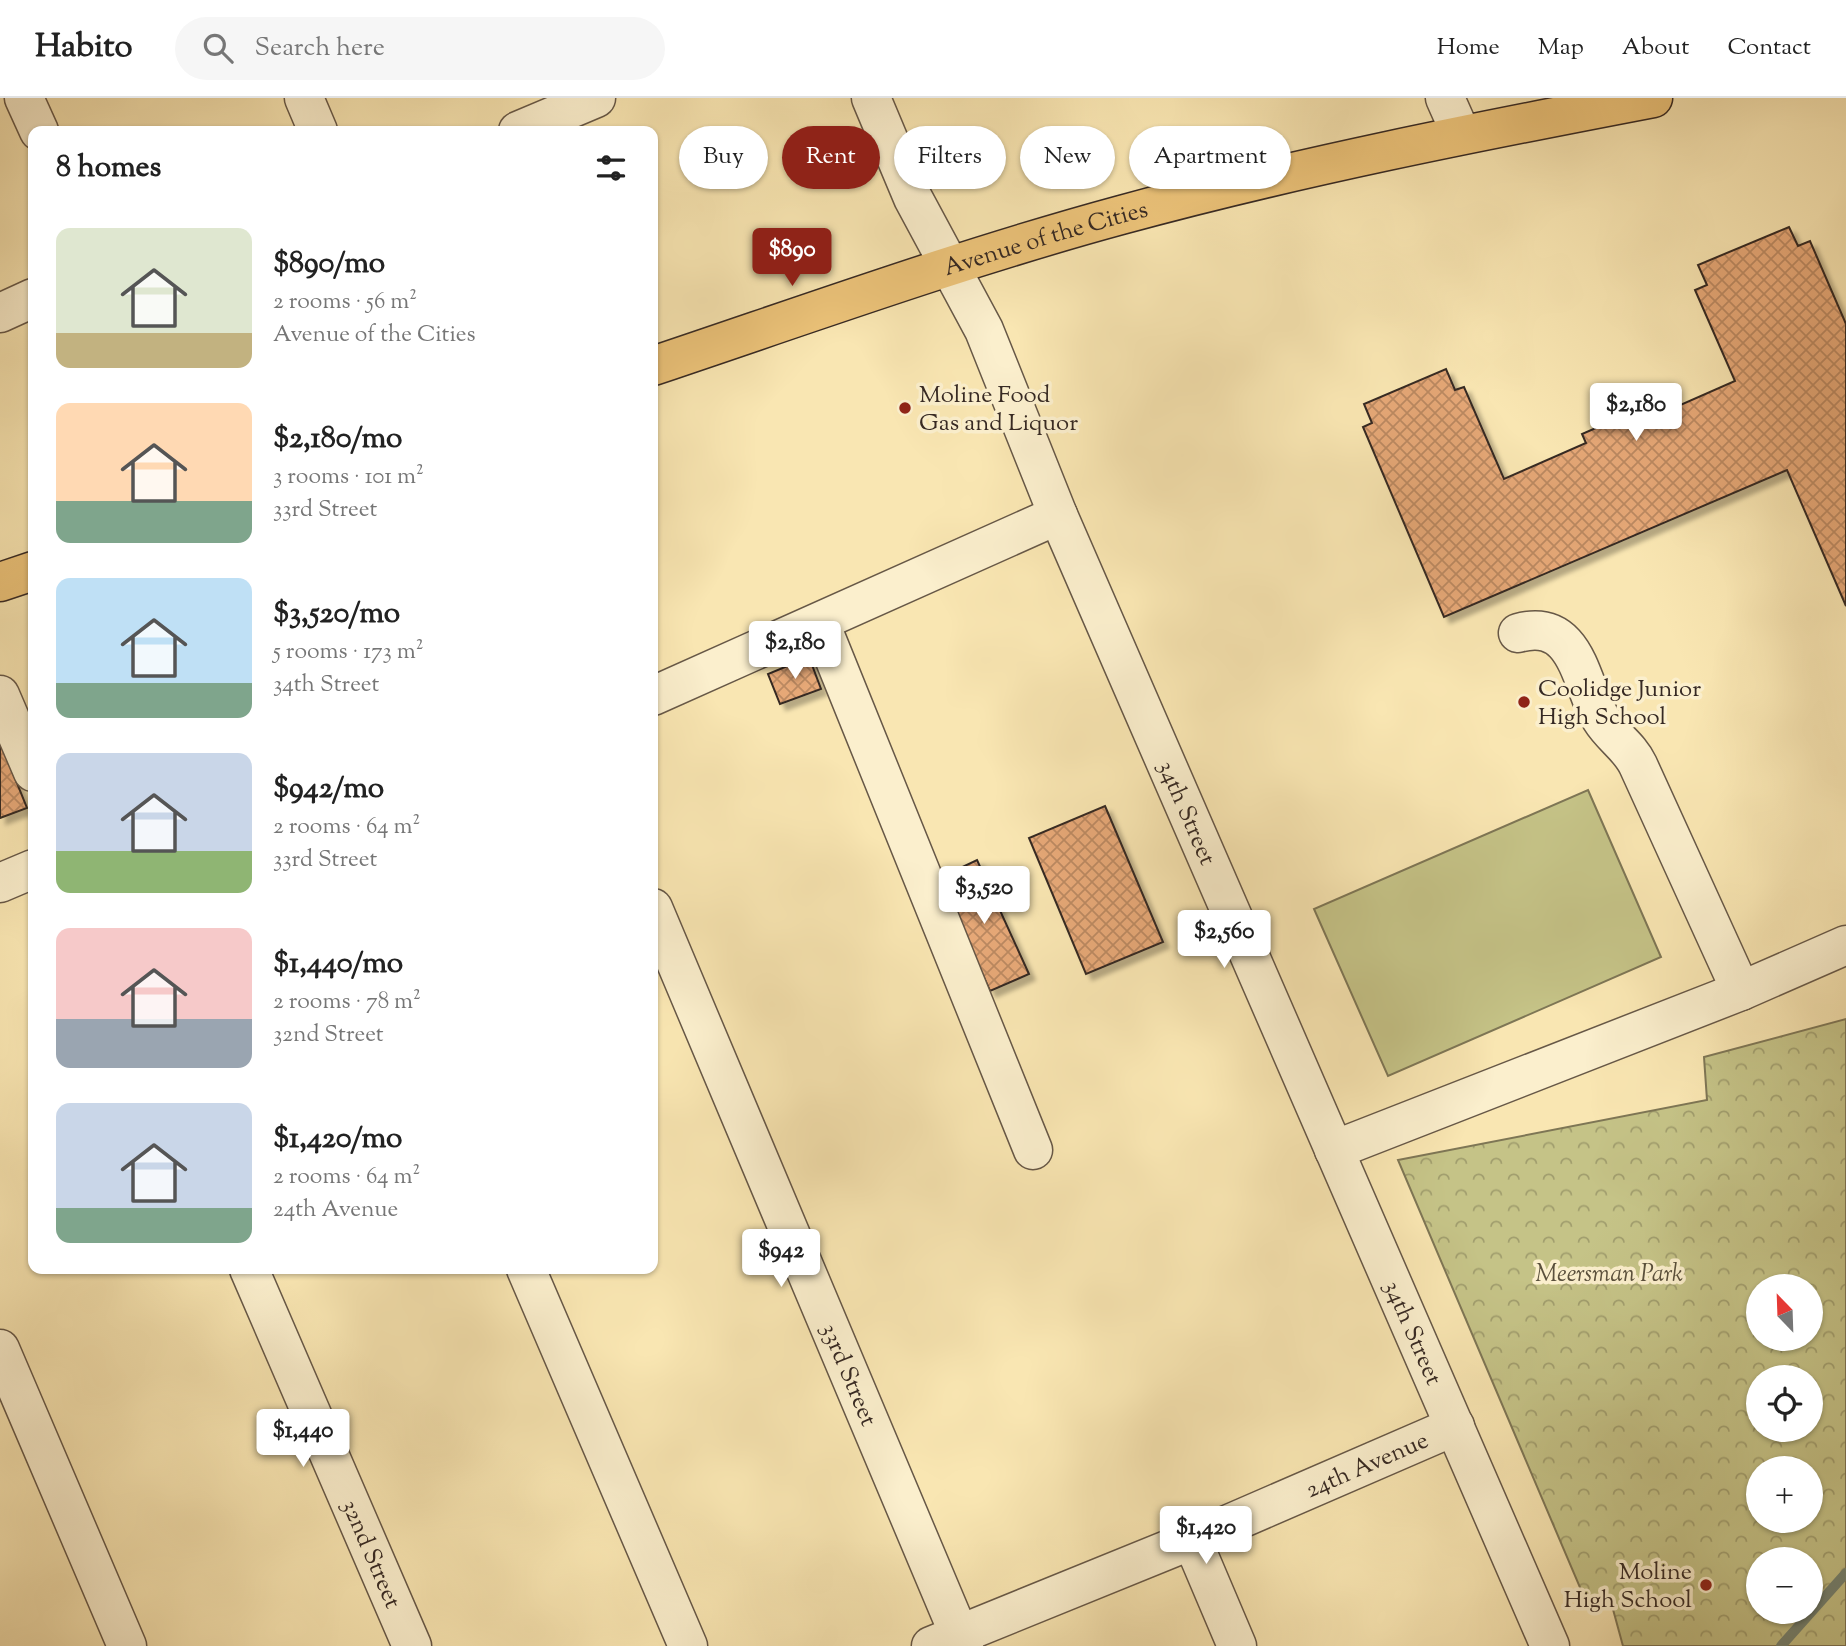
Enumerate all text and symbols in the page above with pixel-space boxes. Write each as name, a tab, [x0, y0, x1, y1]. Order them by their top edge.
search box	[175, 17, 665, 80]
text: Habito	[35, 24, 133, 72]
icon: search	[199, 29, 237, 67]
text: Search here	[255, 30, 385, 67]
text: Home	[1437, 31, 1500, 65]
text: Map	[1538, 31, 1584, 65]
text: About	[1622, 31, 1689, 65]
text: Contact	[1727, 31, 1811, 65]
chip: Buy	[679, 126, 768, 189]
chip: Rent	[782, 126, 880, 189]
chip: Filters	[894, 126, 1006, 189]
chip: New	[1020, 126, 1115, 189]
chip: Apartment	[1129, 126, 1291, 189]
text: 8 homes	[56, 147, 161, 190]
icon: filters	[592, 149, 630, 187]
street label: Avenue of the Cities	[940, 194, 1152, 286]
pin: $890	[751, 228, 833, 288]
text: $890	[768, 234, 816, 267]
text: $890/mo	[273, 243, 385, 286]
icon: home	[112, 256, 196, 340]
text: 2 rooms · 56 m²	[273, 286, 417, 319]
text: Avenue of the Cities	[273, 319, 476, 352]
place label: Moline Food Gas and Liquor	[919, 379, 1078, 441]
pin: $2,180	[1579, 384, 1693, 443]
text: $2,180	[1606, 389, 1666, 422]
marker: Moline Food Gas and Liquor	[897, 400, 913, 416]
text: $2,180/mo	[273, 418, 402, 461]
icon: home	[112, 431, 196, 515]
text: 3 rooms · 101 m²	[273, 461, 424, 494]
text: 33rd Street	[273, 494, 377, 527]
text: $3,520/mo	[273, 593, 400, 636]
icon: home	[112, 606, 196, 690]
pin: $2,180	[738, 622, 852, 681]
text: $2,180	[765, 627, 825, 660]
text: 5 rooms · 173 m²	[273, 636, 424, 669]
text: 34th Street	[273, 669, 379, 702]
place label: Coolidge Junior High School	[1538, 673, 1701, 735]
marker: Coolidge Junior High School	[1516, 694, 1532, 710]
street label: 34th Street	[1148, 756, 1223, 871]
text: $942/mo	[273, 768, 384, 811]
icon: home	[112, 781, 196, 865]
text: 2 rooms · 64 m²	[273, 811, 420, 844]
text: 33rd Street	[273, 844, 377, 877]
pin: $3,520	[927, 866, 1041, 926]
text: $3,520	[955, 872, 1013, 905]
pin: $2,560	[1167, 910, 1281, 970]
text: $2,560	[1194, 916, 1254, 949]
text: $1,440/mo	[273, 943, 403, 986]
icon: home	[112, 956, 196, 1040]
text: 2 rooms · 78 m²	[273, 986, 421, 1019]
text: 32nd Street	[273, 1019, 384, 1052]
text: $1,420/mo	[273, 1118, 402, 1161]
icon: home	[112, 1131, 196, 1215]
text: 2 rooms · 64 m²	[273, 1161, 420, 1194]
text: 24th Avenue	[273, 1194, 398, 1227]
pin: $942	[740, 1230, 822, 1289]
text: $942	[758, 1235, 804, 1268]
park label: Meersman Park	[1535, 1258, 1683, 1292]
north arrow	[1746, 1274, 1824, 1351]
map controls	[1746, 1274, 1823, 1624]
street label: 34th Street	[1374, 1276, 1449, 1391]
street label: 33rd Street	[811, 1318, 884, 1432]
button: locate	[1746, 1365, 1823, 1442]
pin: $1,440	[246, 1410, 360, 1469]
text: $1,440	[273, 1415, 333, 1448]
street label: 24th Avenue	[1301, 1425, 1434, 1508]
button: +	[1746, 1456, 1823, 1533]
street label: 32nd Street	[332, 1495, 409, 1614]
pin: $1,420	[1149, 1506, 1263, 1566]
text: $1,420	[1176, 1512, 1236, 1545]
button: −	[1746, 1547, 1823, 1624]
place label: Moline High School	[1564, 1556, 1692, 1618]
marker: Moline High School	[1698, 1577, 1714, 1593]

